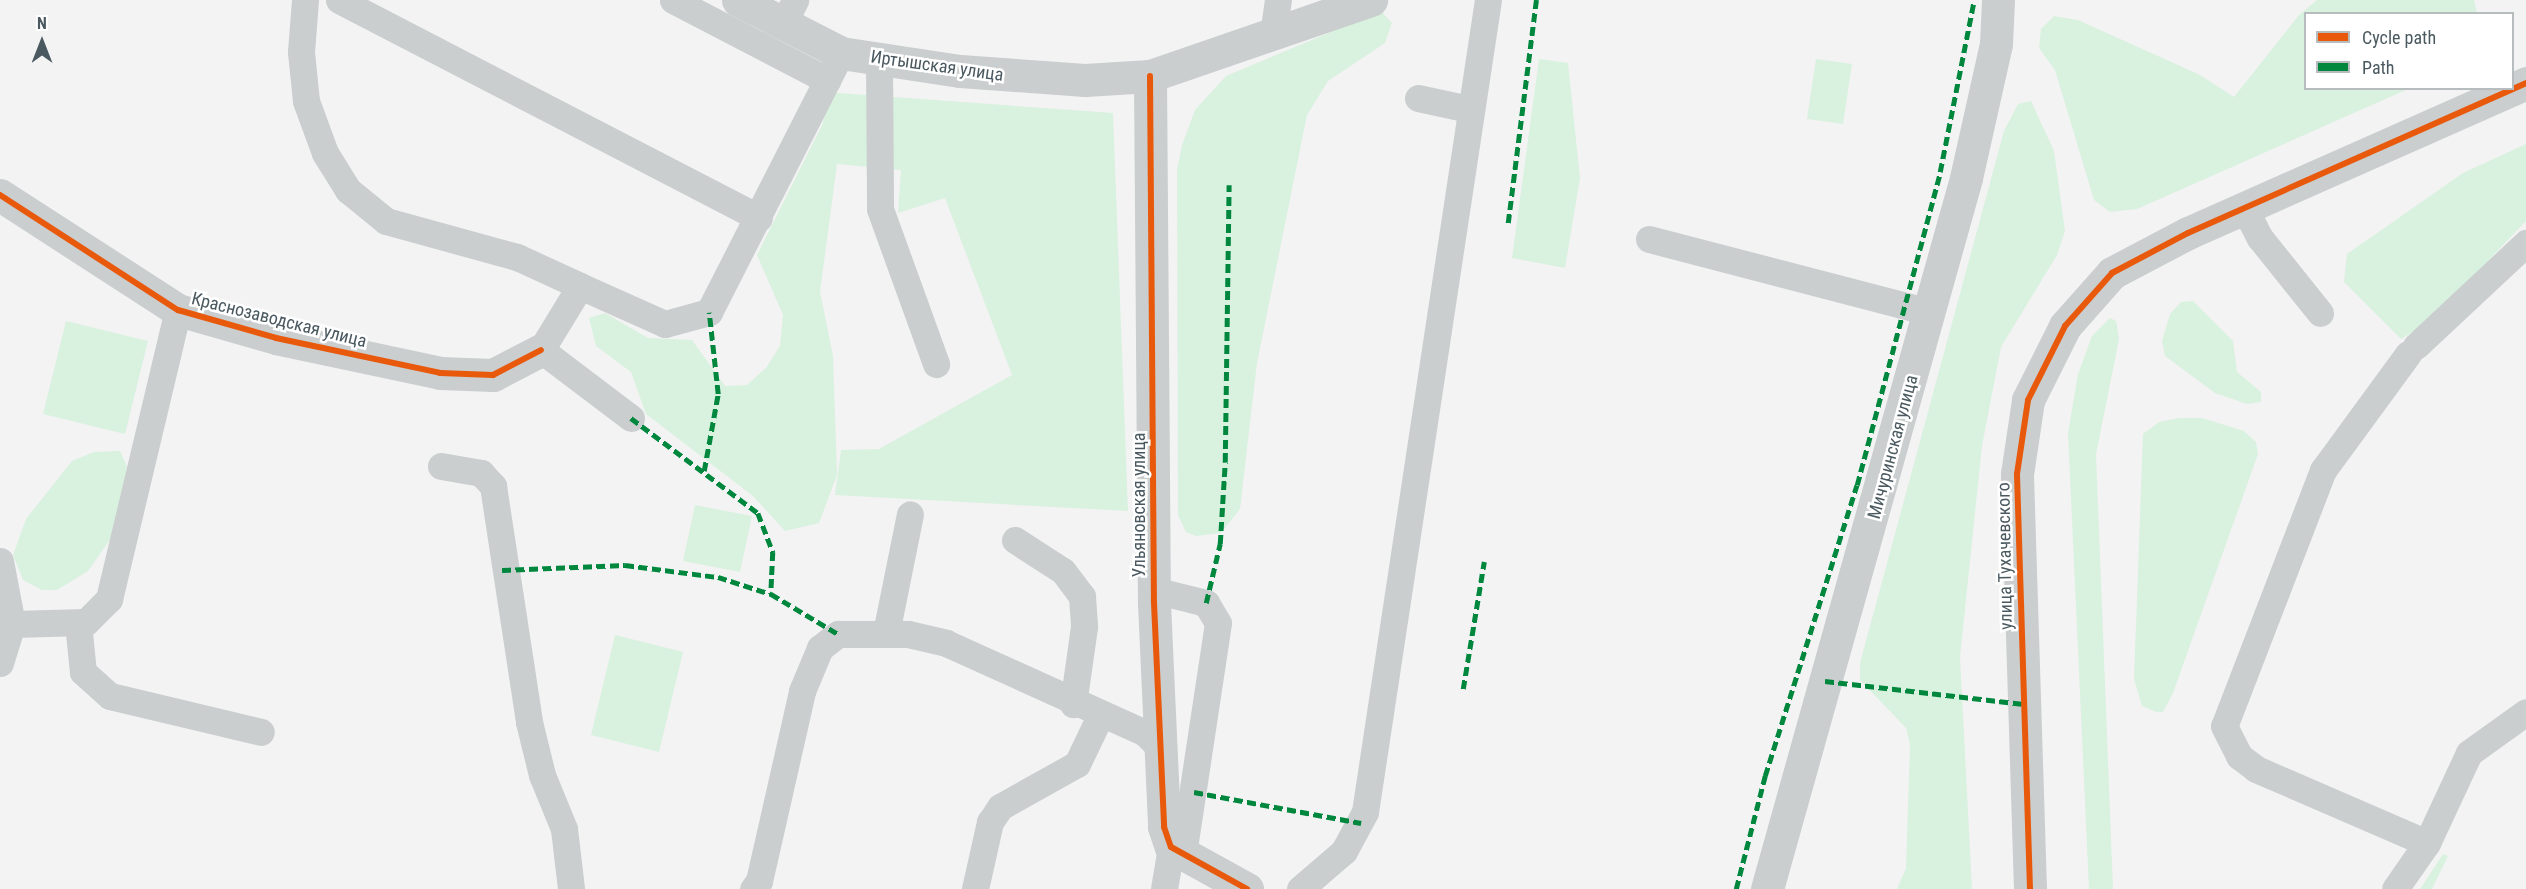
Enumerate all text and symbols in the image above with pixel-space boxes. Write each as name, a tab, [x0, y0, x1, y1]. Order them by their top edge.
north arrow	[12, 12, 72, 72]
legend	[2304, 12, 2514, 90]
text: N	[37, 14, 47, 33]
text: Cycle path	[2362, 27, 2436, 48]
street label: Иртышская улица	[869, 46, 1005, 86]
text: Path	[2362, 57, 2395, 78]
street label: Краснозаводская улица	[189, 288, 369, 352]
street label: Мичуринская улица	[1863, 373, 1923, 521]
street label: Ульяновская улица	[1128, 433, 1150, 577]
street label: улица Тухачевского	[1993, 482, 2017, 630]

